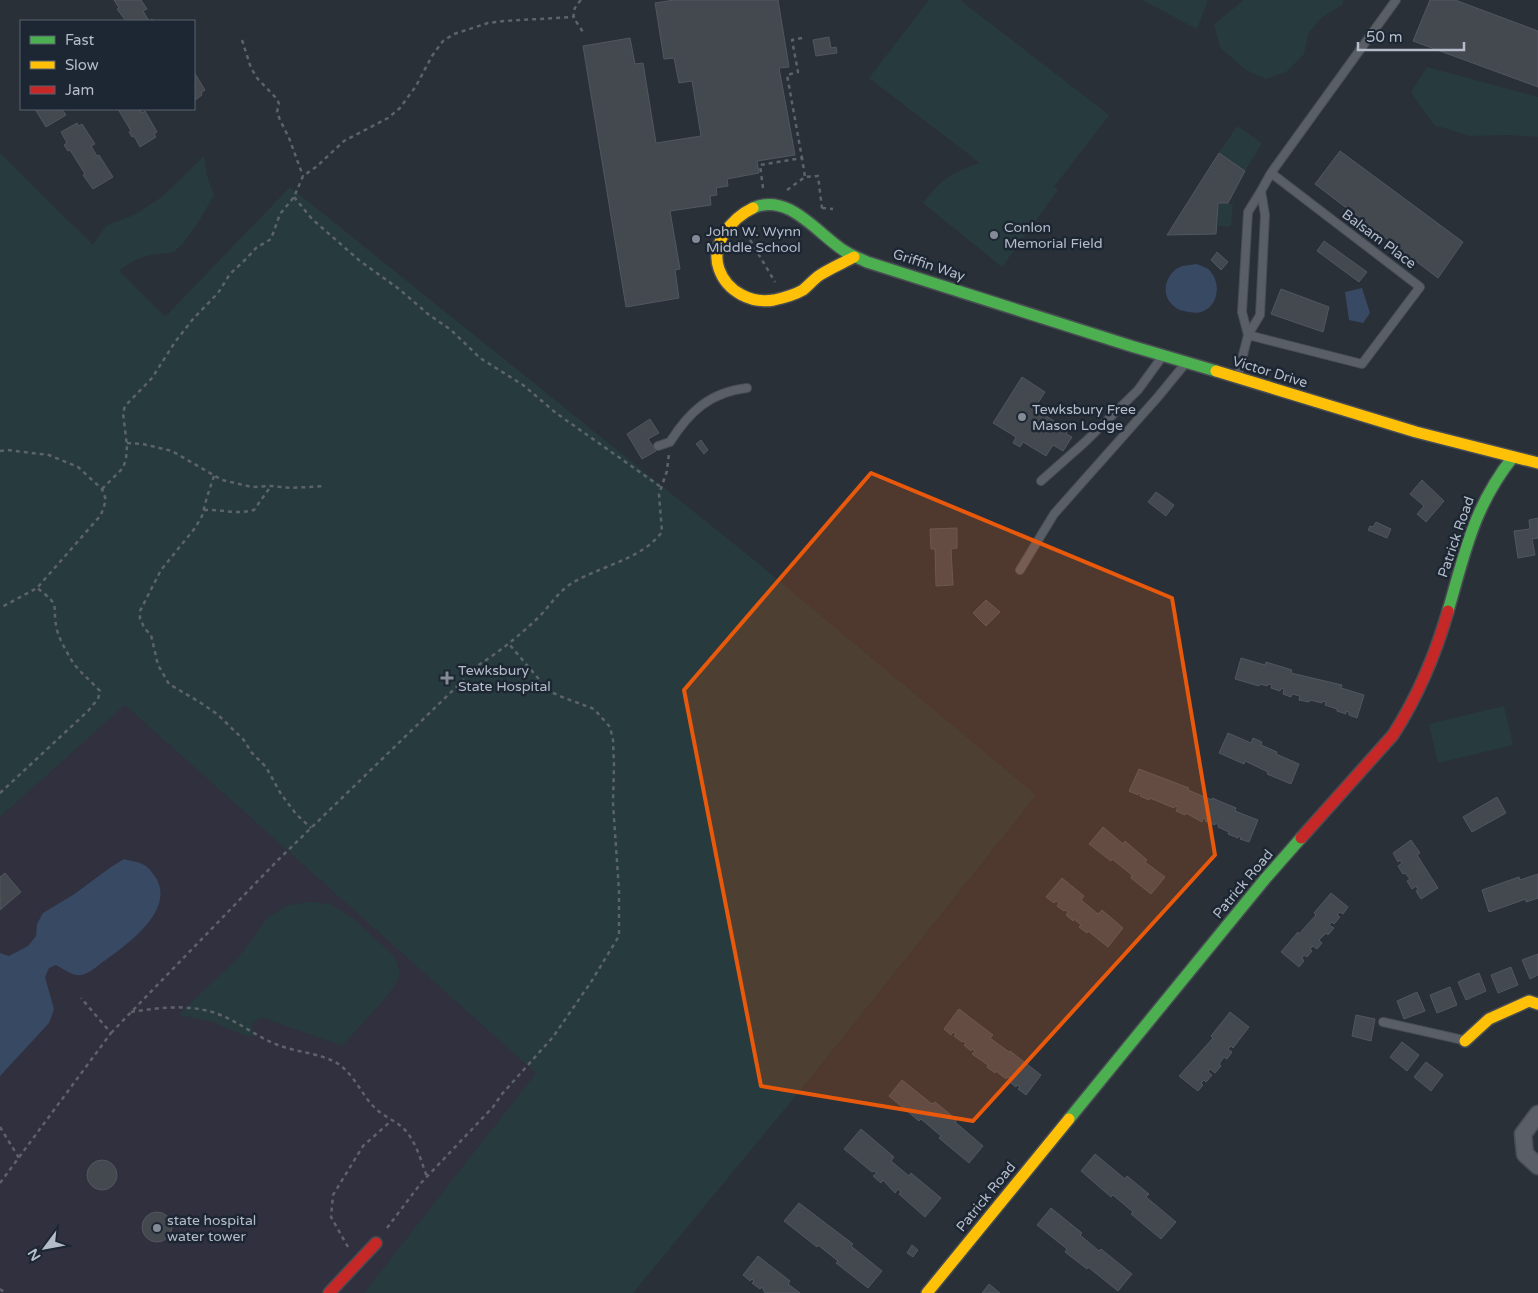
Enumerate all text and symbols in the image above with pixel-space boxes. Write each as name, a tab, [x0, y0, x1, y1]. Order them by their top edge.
legend	[20, 20, 195, 110]
scale bar	[1358, 20, 1464, 52]
text: 50 m	[1366, 28, 1403, 46]
text: Fast	[65, 31, 95, 49]
text: Slow	[65, 56, 99, 74]
text: Jam	[65, 81, 94, 99]
street label: Balsam Place	[1339, 206, 1419, 272]
place label: Conlon Memorial Field	[1004, 219, 1103, 252]
place label: John W. Wynn Middle School	[706, 223, 801, 256]
marker: Conlon Memorial Field	[988, 229, 1000, 241]
marker: John W. Wynn Middle School	[690, 233, 702, 245]
street label: Griffin Way	[891, 245, 968, 285]
street label: Victor Drive	[1230, 353, 1310, 392]
place label: Tewksbury Free Mason Lodge	[1032, 401, 1136, 434]
marker: Tewksbury Free Mason Lodge	[1016, 411, 1028, 423]
street label: Patrick Road	[1434, 494, 1478, 580]
place label: Tewksbury State Hospital	[458, 662, 551, 695]
marker: Tewksbury State Hospital	[440, 671, 454, 685]
street label: Patrick Road	[1209, 846, 1277, 922]
street label: Patrick Road	[953, 1159, 1019, 1235]
place label: state hospital water tower	[167, 1212, 256, 1245]
marker: state hospital water tower	[151, 1222, 163, 1234]
north arrow	[20, 1223, 70, 1273]
text: N	[24, 1245, 45, 1264]

